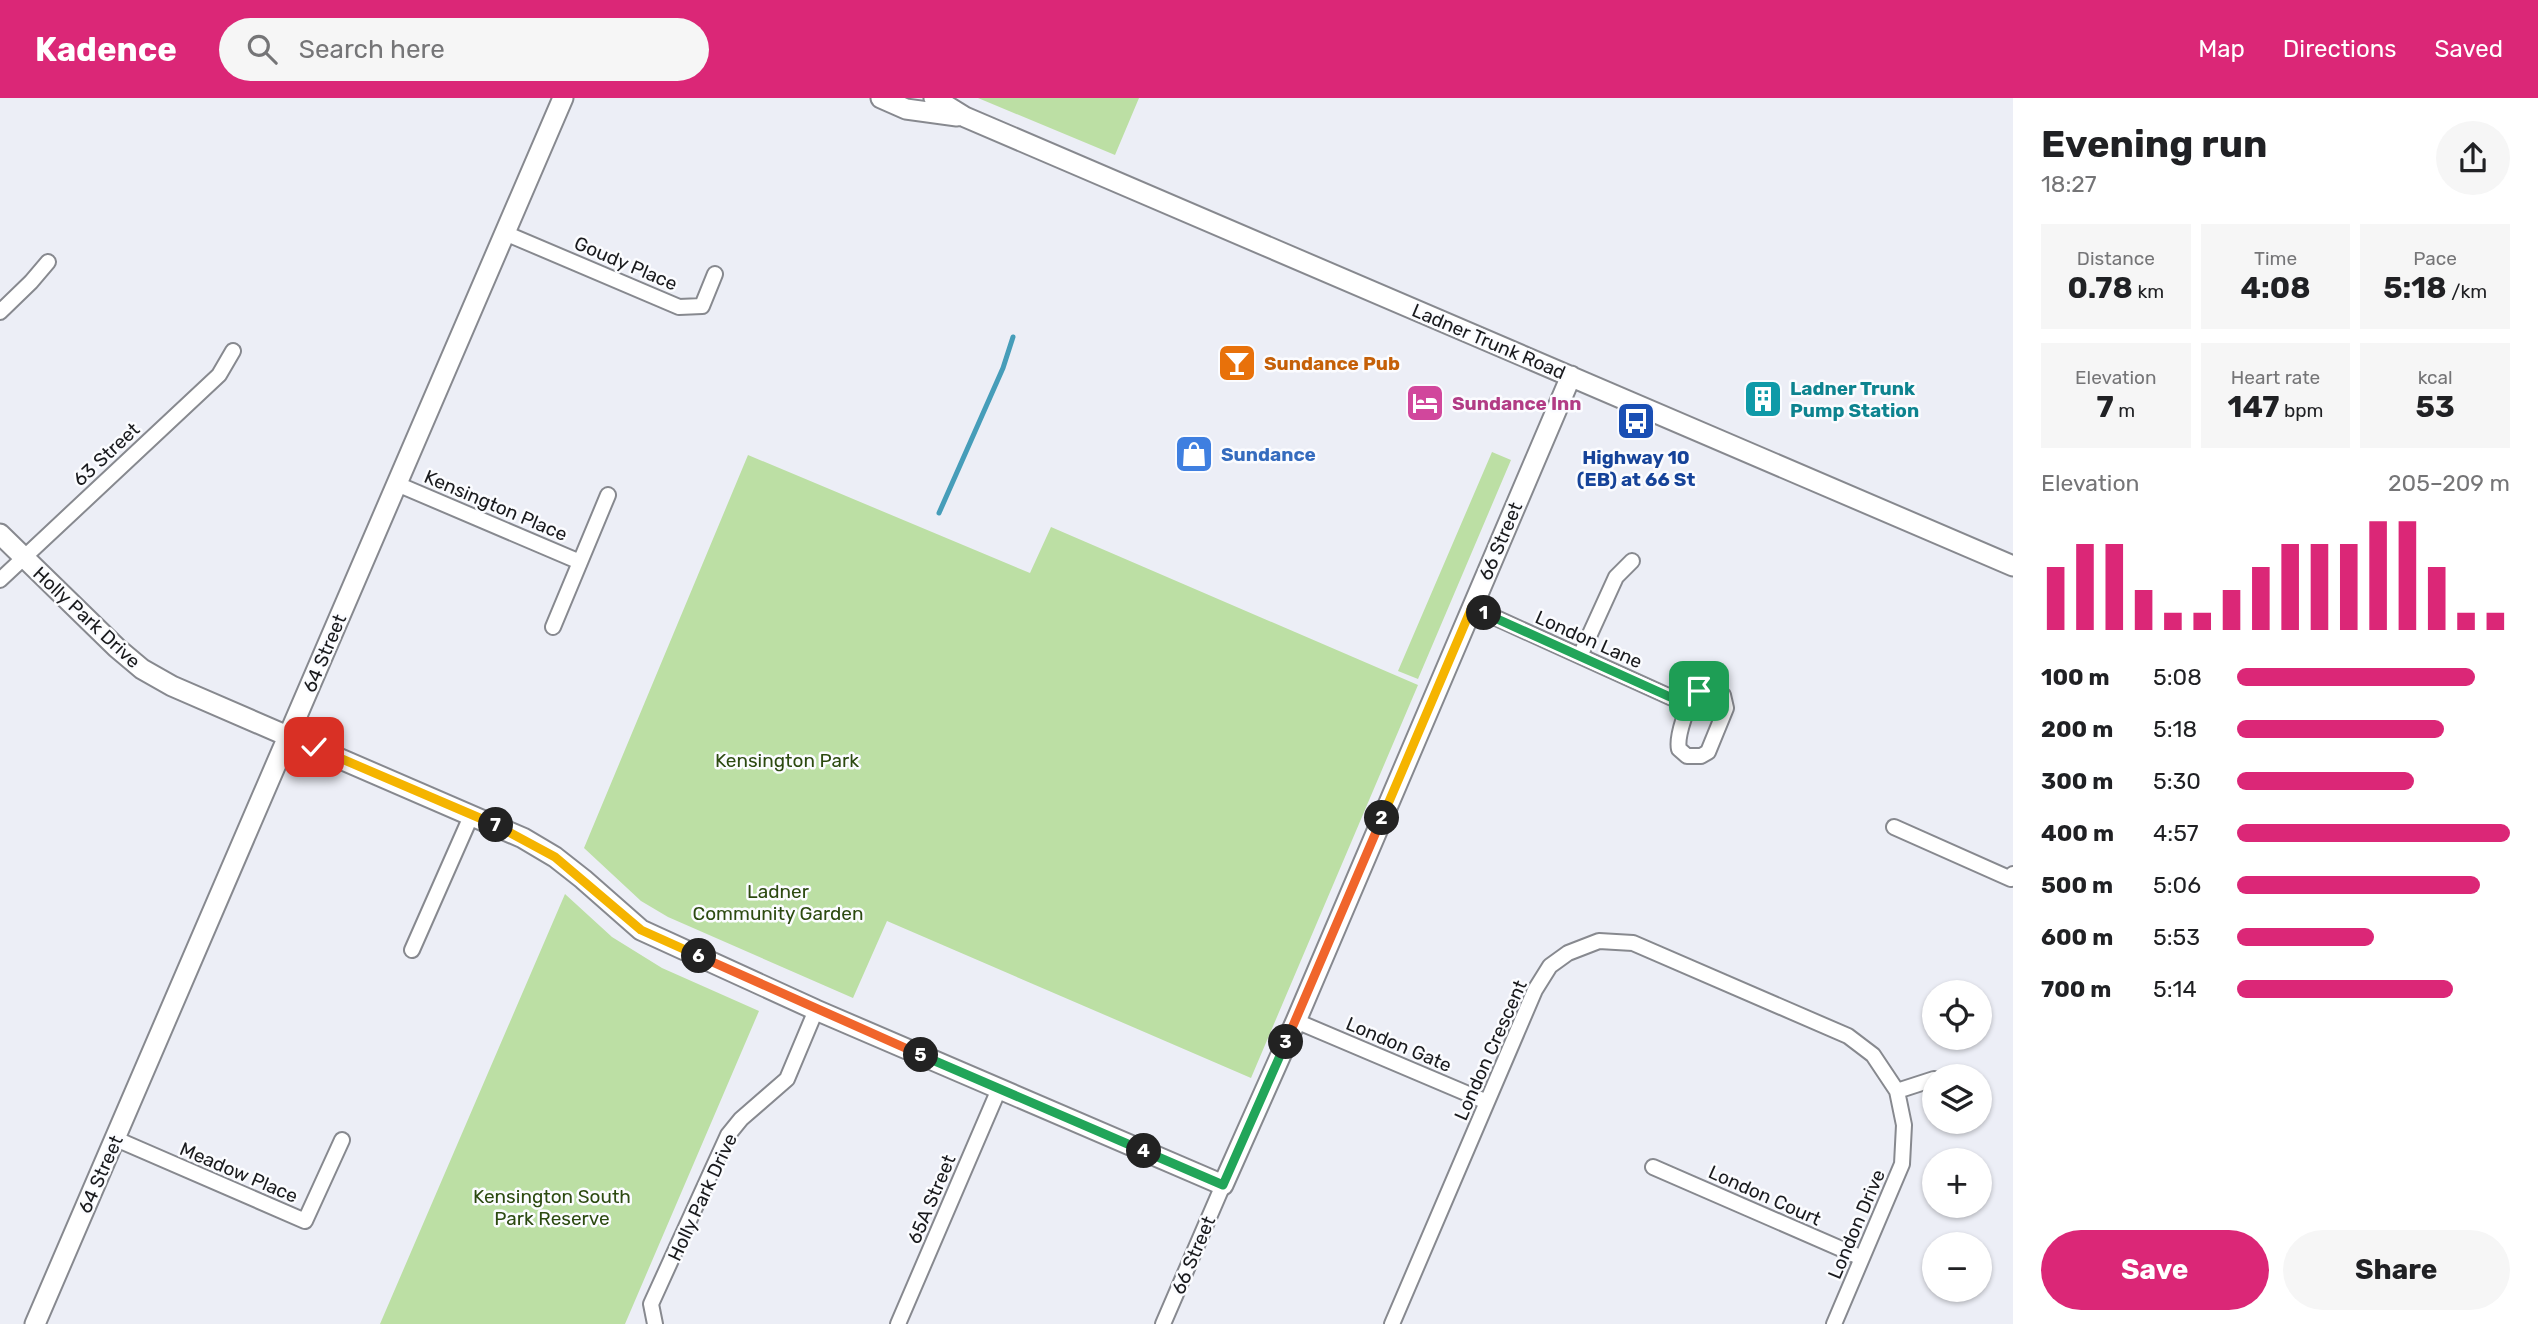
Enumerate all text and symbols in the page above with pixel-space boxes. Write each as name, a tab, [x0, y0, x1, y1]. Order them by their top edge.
search box	[219, 18, 709, 81]
text: Kadence	[35, 30, 177, 69]
icon: search	[243, 30, 281, 68]
text: Search here	[299, 34, 445, 65]
text: Map	[2198, 35, 2245, 63]
text: Directions	[2283, 35, 2396, 63]
text: Saved	[2434, 35, 2503, 63]
text: Evening run	[2041, 121, 2267, 167]
button: share	[2436, 121, 2510, 195]
text: 18:27	[2041, 170, 2097, 198]
street label: Goudy Place	[571, 231, 681, 295]
text: Distance	[2077, 247, 2155, 270]
text: Time	[2254, 247, 2297, 270]
text: Pace	[2413, 247, 2457, 270]
text: 0.78	[2068, 270, 2133, 306]
text: 4:08	[2241, 270, 2310, 306]
text: 5:18	[2383, 270, 2447, 306]
text: km	[2133, 280, 2164, 303]
text: /km	[2447, 280, 2487, 303]
street label: Ladner Trunk Road	[1409, 299, 1569, 384]
bar icon: Sundance Pub	[1216, 342, 1258, 384]
place label: Sundance Pub	[1264, 352, 1400, 375]
text: Elevation	[2075, 366, 2157, 389]
text: Heart rate	[2231, 366, 2320, 389]
text: kcal	[2418, 366, 2453, 389]
place label: Ladner Trunk Pump Station	[1790, 377, 1919, 422]
building icon: Ladner Trunk Pump Station	[1742, 378, 1784, 420]
hotel icon: Sundance Inn	[1404, 382, 1446, 424]
text: 7	[2096, 389, 2114, 425]
text: 147	[2227, 389, 2279, 425]
text: 53	[2416, 389, 2455, 425]
place label: Sundance Inn	[1452, 392, 1582, 415]
text: m	[2114, 399, 2135, 422]
text: bpm	[2279, 399, 2324, 422]
bus stop icon: Highway 10 (EB) at 66 St	[1615, 400, 1657, 442]
street label: 63 Street	[68, 417, 145, 491]
shop icon: Sundance	[1173, 433, 1215, 475]
place label: Sundance	[1221, 443, 1316, 466]
place label: Highway 10 (EB) at 66 St	[1577, 446, 1695, 491]
street label: Kensington Place	[421, 465, 571, 546]
text: Elevation	[2041, 469, 2140, 497]
text: 205–209 m	[2388, 469, 2510, 497]
street label: 66 Street	[1474, 498, 1527, 584]
street label: Holly Park Drive	[28, 562, 145, 673]
pin: 1	[1466, 596, 1502, 630]
text: 1	[1479, 601, 1488, 624]
street label: London Lane	[1532, 606, 1646, 673]
street label: 64 Street	[298, 610, 351, 696]
pin	[1669, 661, 1729, 721]
text: 100 m	[2041, 663, 2110, 691]
text: 5:08	[2153, 663, 2202, 691]
icon: arrive	[1680, 672, 1718, 710]
text: 200 m	[2041, 715, 2113, 743]
text: 5:18	[2153, 715, 2197, 743]
pin	[284, 717, 344, 777]
icon: check	[295, 728, 333, 766]
park label: Kensington Park	[715, 749, 859, 772]
text: 300 m	[2041, 767, 2113, 795]
text: 5:30	[2153, 767, 2201, 795]
pin: 2	[1364, 800, 1400, 836]
text: 2	[1375, 806, 1388, 829]
pin: 7	[478, 808, 514, 842]
text: 7	[490, 813, 501, 836]
text: 400 m	[2041, 819, 2114, 847]
text: 4:57	[2153, 819, 2199, 847]
text: 500 m	[2041, 871, 2113, 899]
text: 5:06	[2153, 871, 2201, 899]
park label: Ladner Community Garden	[693, 880, 863, 925]
text: 600 m	[2041, 923, 2113, 951]
text: 5:53	[2153, 923, 2200, 951]
pin: 6	[682, 938, 716, 974]
text: 6	[692, 944, 705, 967]
text: 700 m	[2041, 975, 2111, 1003]
text: 5:14	[2153, 975, 2197, 1003]
street label: London Crescent	[1449, 976, 1532, 1124]
map controls	[1922, 980, 1992, 1302]
button: locate	[1922, 980, 1992, 1050]
street label: London Gate	[1342, 1012, 1455, 1077]
pin: 3	[1268, 1024, 1304, 1060]
text: 3	[1279, 1030, 1292, 1053]
pin: 5	[904, 1038, 939, 1072]
text: 5	[914, 1043, 927, 1066]
button: layers	[1922, 1064, 1992, 1134]
street label: Holly Park Drive	[663, 1130, 742, 1265]
street label: 64 Street	[73, 1131, 128, 1217]
pin: 4	[1126, 1134, 1162, 1168]
street label: Meadow Place	[176, 1137, 301, 1208]
text: 4	[1137, 1139, 1150, 1162]
button: +	[1922, 1148, 1992, 1218]
street label: 65A Street	[902, 1151, 961, 1247]
street label: London Court	[1705, 1160, 1825, 1231]
street label: London Drive	[1823, 1166, 1890, 1283]
park label: Kensington South Park Reserve	[473, 1185, 631, 1230]
street label: 66 Street	[1167, 1212, 1220, 1298]
button: Save	[2041, 1230, 2269, 1310]
button: Share	[2283, 1230, 2510, 1310]
button: −	[1922, 1232, 1992, 1302]

